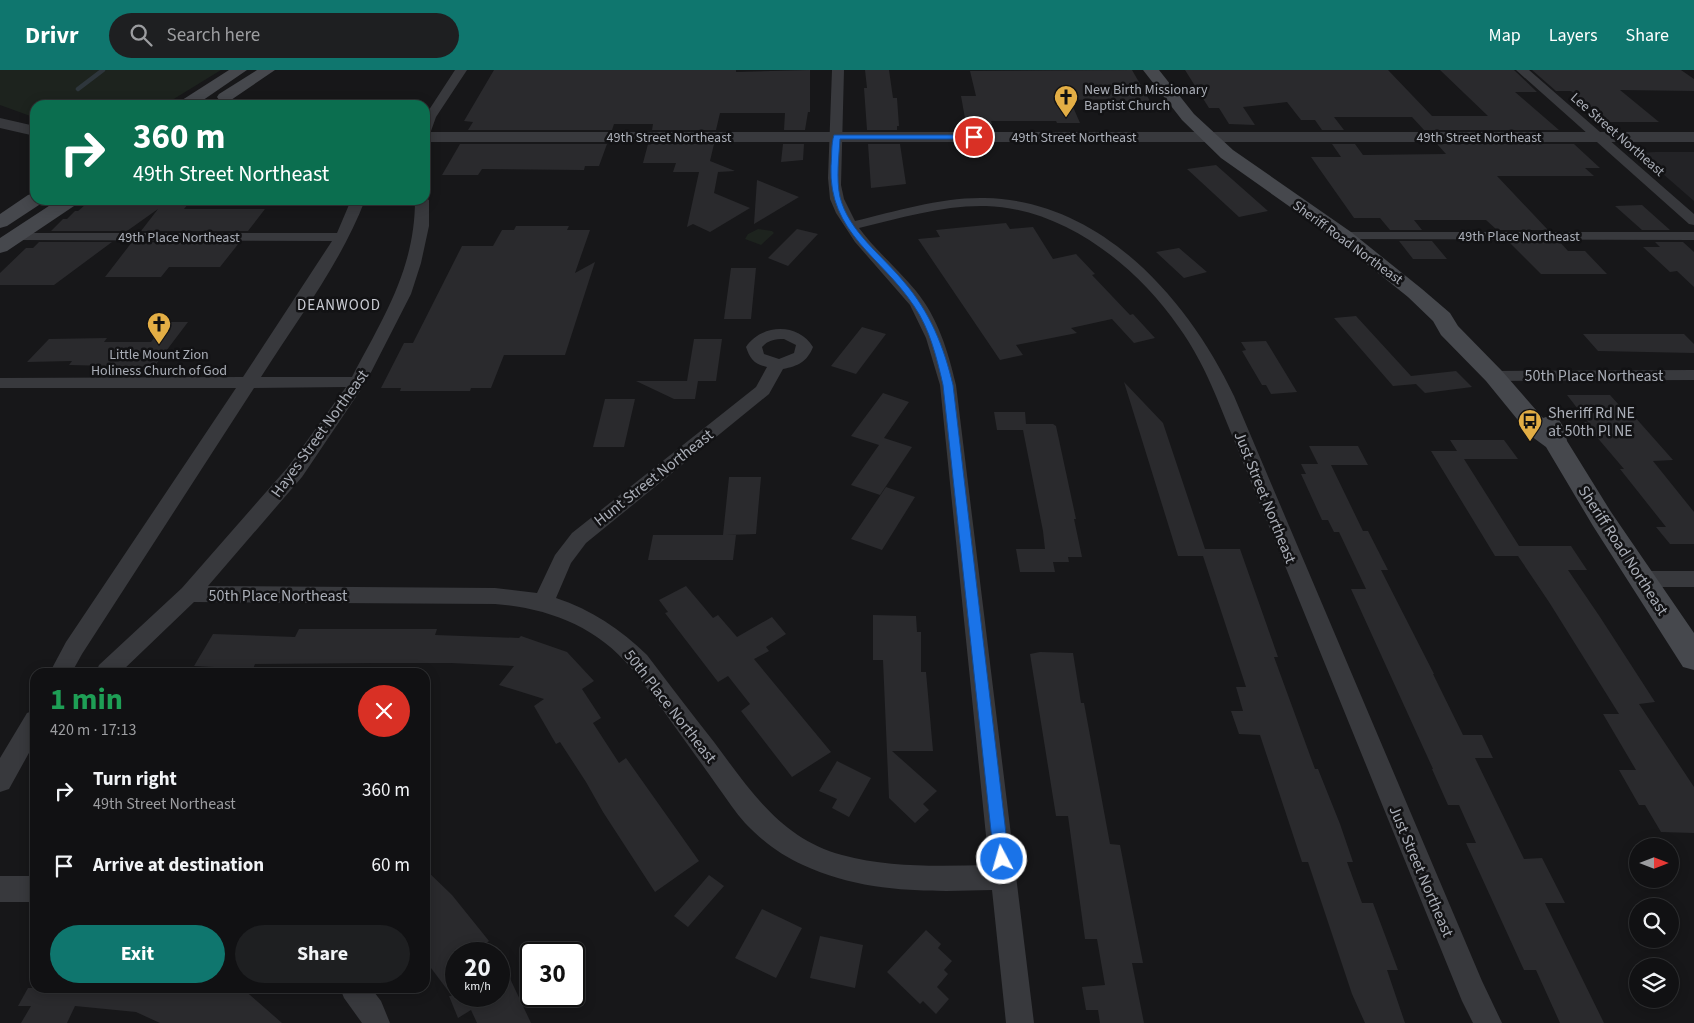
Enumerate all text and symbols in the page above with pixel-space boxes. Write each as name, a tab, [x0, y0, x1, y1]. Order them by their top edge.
search box	[109, 13, 459, 58]
text: Drivr	[25, 18, 79, 53]
icon: search	[127, 21, 155, 49]
text: Search here	[167, 22, 260, 49]
text: Map	[1489, 23, 1521, 48]
text: Layers	[1549, 23, 1598, 48]
text: Share	[1626, 23, 1669, 48]
place label: New Birth Missionary Baptist Church	[1084, 80, 1208, 116]
church icon: New Birth Missionary Baptist Church	[1053, 84, 1079, 118]
street label: Lee Street Northeast	[1566, 88, 1669, 182]
text: 360 m	[133, 112, 225, 162]
pin	[953, 116, 995, 158]
icon: right	[50, 120, 115, 185]
icon: arrive	[960, 123, 988, 151]
street label: 49th Street Northeast	[607, 128, 732, 148]
street label: 49th Street Northeast	[1012, 128, 1137, 148]
street label: 49th Street Northeast	[1417, 128, 1542, 148]
text: 49th Street Northeast	[133, 158, 329, 190]
street label: Sheriff Road Northeast	[1288, 196, 1407, 290]
street label: 49th Place Northeast	[1458, 227, 1580, 247]
street label: 49th Place Northeast	[118, 228, 240, 248]
district label: DEANWOOD	[297, 295, 381, 316]
church icon: Little Mount Zion Holiness Church of God	[146, 311, 172, 345]
place label: Little Mount Zion Holiness Church of God	[91, 345, 227, 381]
street label: Hayes Street Northeast	[266, 365, 374, 502]
street label: 50th Place Northeast	[1525, 365, 1664, 387]
place label: Sheriff Rd NE at 50th Pl NE	[1548, 402, 1635, 442]
bus stop icon: Sheriff Rd NE at 50th Pl NE	[1517, 408, 1543, 442]
street label: Hunt Street Northeast	[589, 424, 718, 531]
street label: Just Street Northeast	[1228, 428, 1302, 567]
street label: Sheriff Road Northeast	[1573, 481, 1674, 620]
street label: 50th Place Northeast	[209, 585, 348, 607]
street label: 50th Place Northeast	[619, 645, 722, 769]
text: 1 min	[50, 678, 123, 721]
button: close	[358, 685, 410, 737]
text: 420 m · 17:13	[50, 719, 137, 741]
text: Turn right	[93, 766, 177, 793]
icon: right	[50, 777, 78, 805]
text: 360 m	[362, 777, 410, 804]
text: 49th Street Northeast	[93, 793, 236, 815]
street label: Just Street Northeast	[1383, 802, 1459, 941]
position arrow	[975, 832, 1027, 884]
north arrow	[1629, 838, 1679, 888]
map controls	[1629, 838, 1679, 1008]
icon: arrive	[50, 852, 78, 880]
text: Arrive at destination	[93, 852, 264, 879]
text: 60 m	[372, 852, 410, 879]
button: search	[1629, 898, 1679, 948]
button: Exit	[50, 925, 225, 983]
button: Share	[235, 925, 410, 983]
speed limit sign: 30	[520, 942, 585, 1007]
text: 20	[464, 950, 491, 986]
button: layers	[1629, 958, 1679, 1008]
text: km/h	[464, 978, 491, 995]

